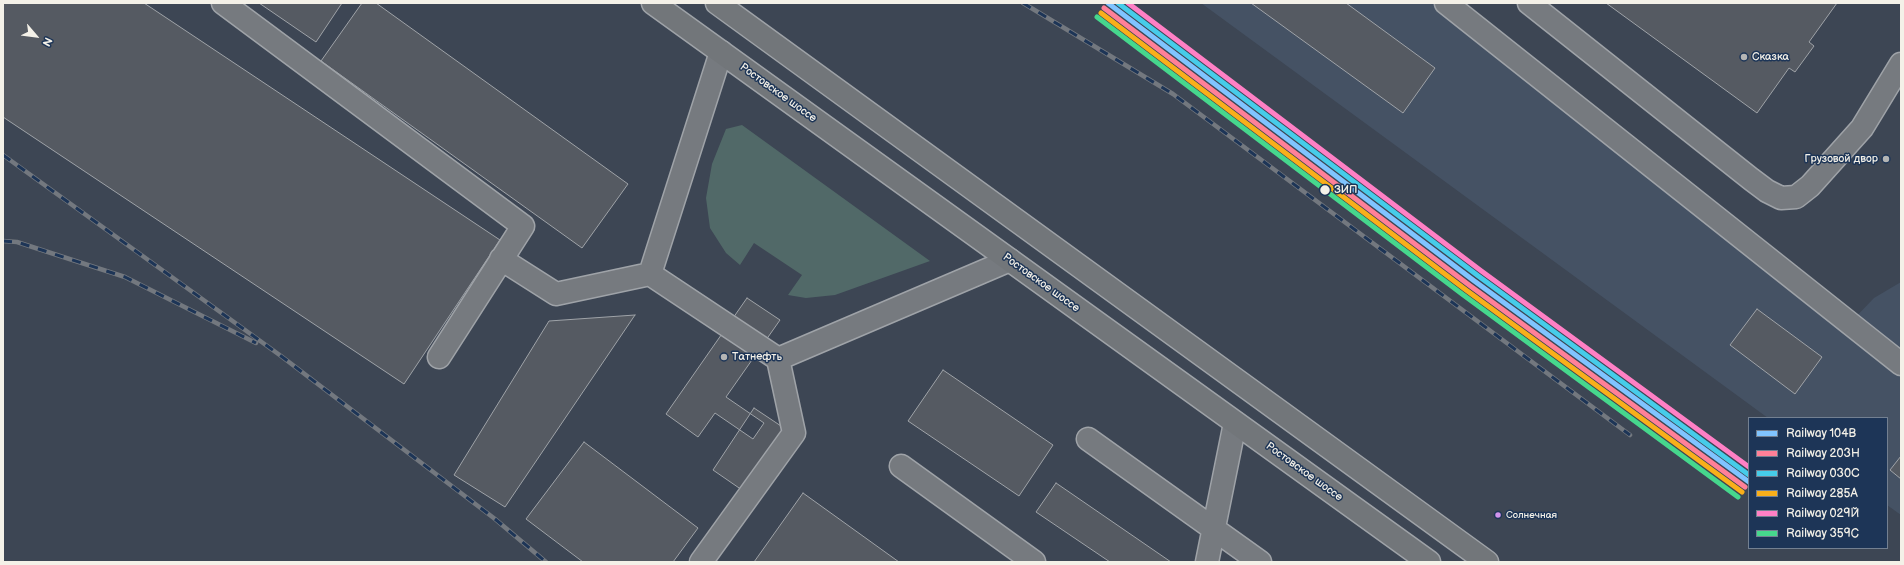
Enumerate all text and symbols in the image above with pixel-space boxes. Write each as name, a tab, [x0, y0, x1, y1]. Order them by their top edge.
north arrow	[16, 16, 56, 56]
text: N	[39, 35, 55, 49]
place label: Сказка	[1752, 50, 1789, 64]
marker: Сказка	[1739, 52, 1749, 62]
street label: Ростовское шоссе	[737, 61, 819, 125]
place label: Грузовой двор	[1804, 152, 1878, 166]
marker: Грузовой двор	[1881, 154, 1891, 164]
marker: ЗИП	[1318, 183, 1332, 197]
place label: ЗИП	[1334, 183, 1357, 197]
street label: Ростовское шоссе	[1000, 251, 1082, 315]
place label: Татнефть	[732, 350, 782, 364]
marker: Татнефть	[719, 352, 729, 362]
legend	[1748, 417, 1888, 549]
text: Railway 104В	[1786, 426, 1856, 441]
street label: Ростовское шоссе	[1263, 440, 1345, 504]
text: Railway 203Н	[1786, 446, 1860, 461]
text: Railway 030C	[1786, 466, 1859, 481]
text: Railway 285А	[1786, 486, 1858, 501]
text: Railway 029Й	[1786, 506, 1859, 521]
place label: Солнечная	[1506, 509, 1557, 521]
marker: Солнечная	[1493, 510, 1503, 520]
text: Railway 359С	[1786, 526, 1859, 541]

